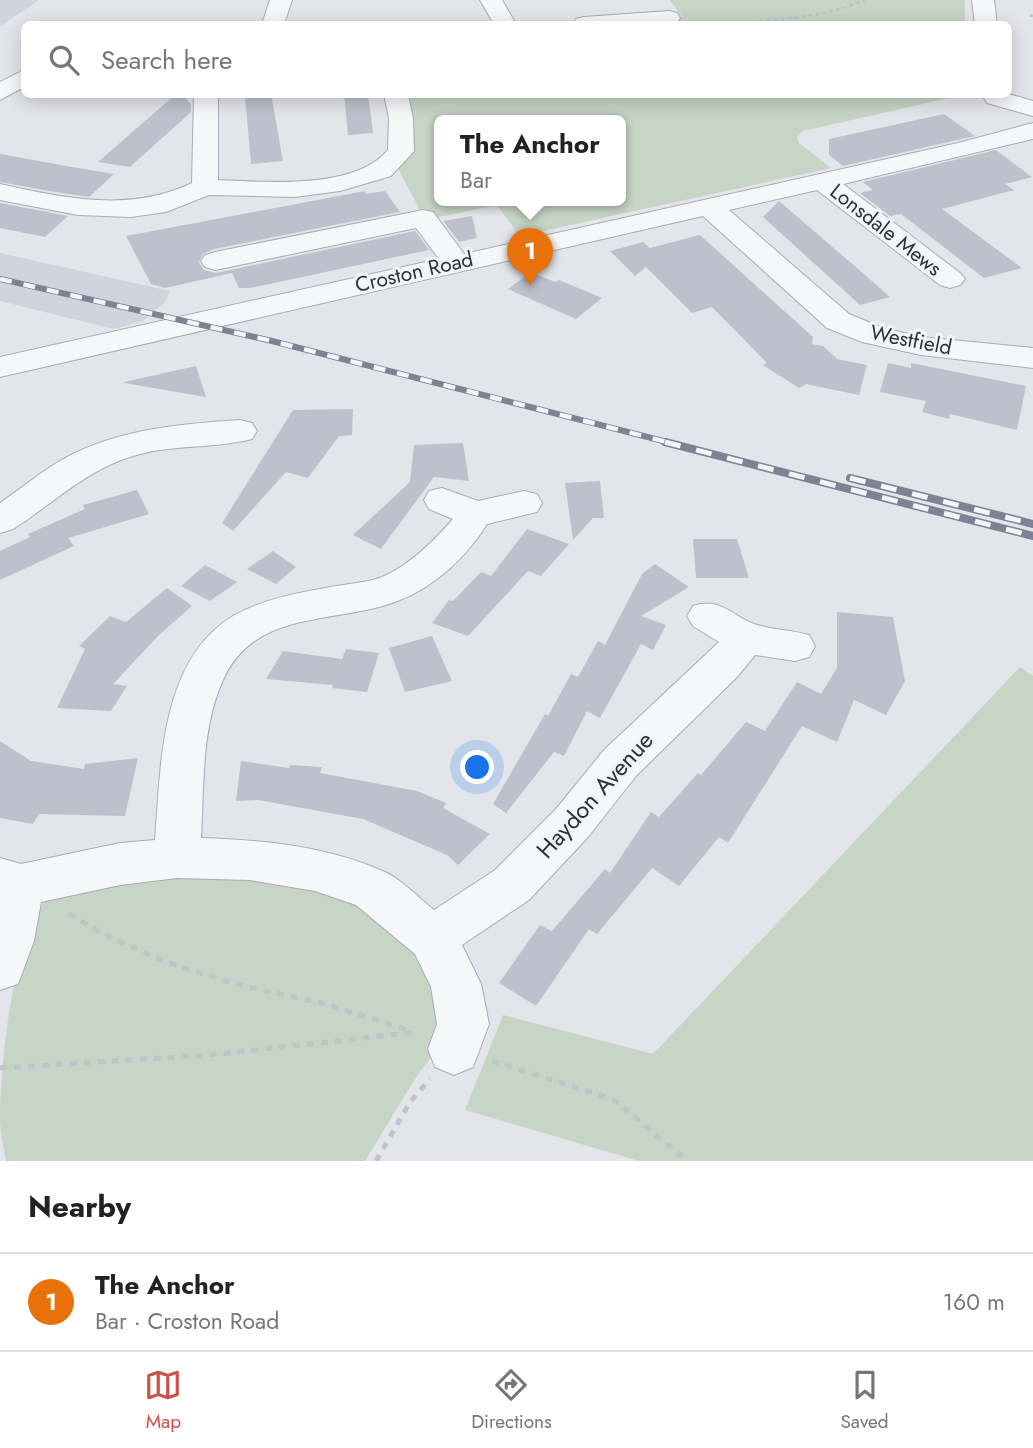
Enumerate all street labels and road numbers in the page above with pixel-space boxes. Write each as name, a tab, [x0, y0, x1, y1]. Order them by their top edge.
street label: Lonsdale Mews	[824, 177, 948, 283]
street label: Croston Road	[352, 244, 476, 300]
street label: Westfield	[868, 317, 954, 363]
street label: Haydon Avenue	[528, 723, 661, 866]

